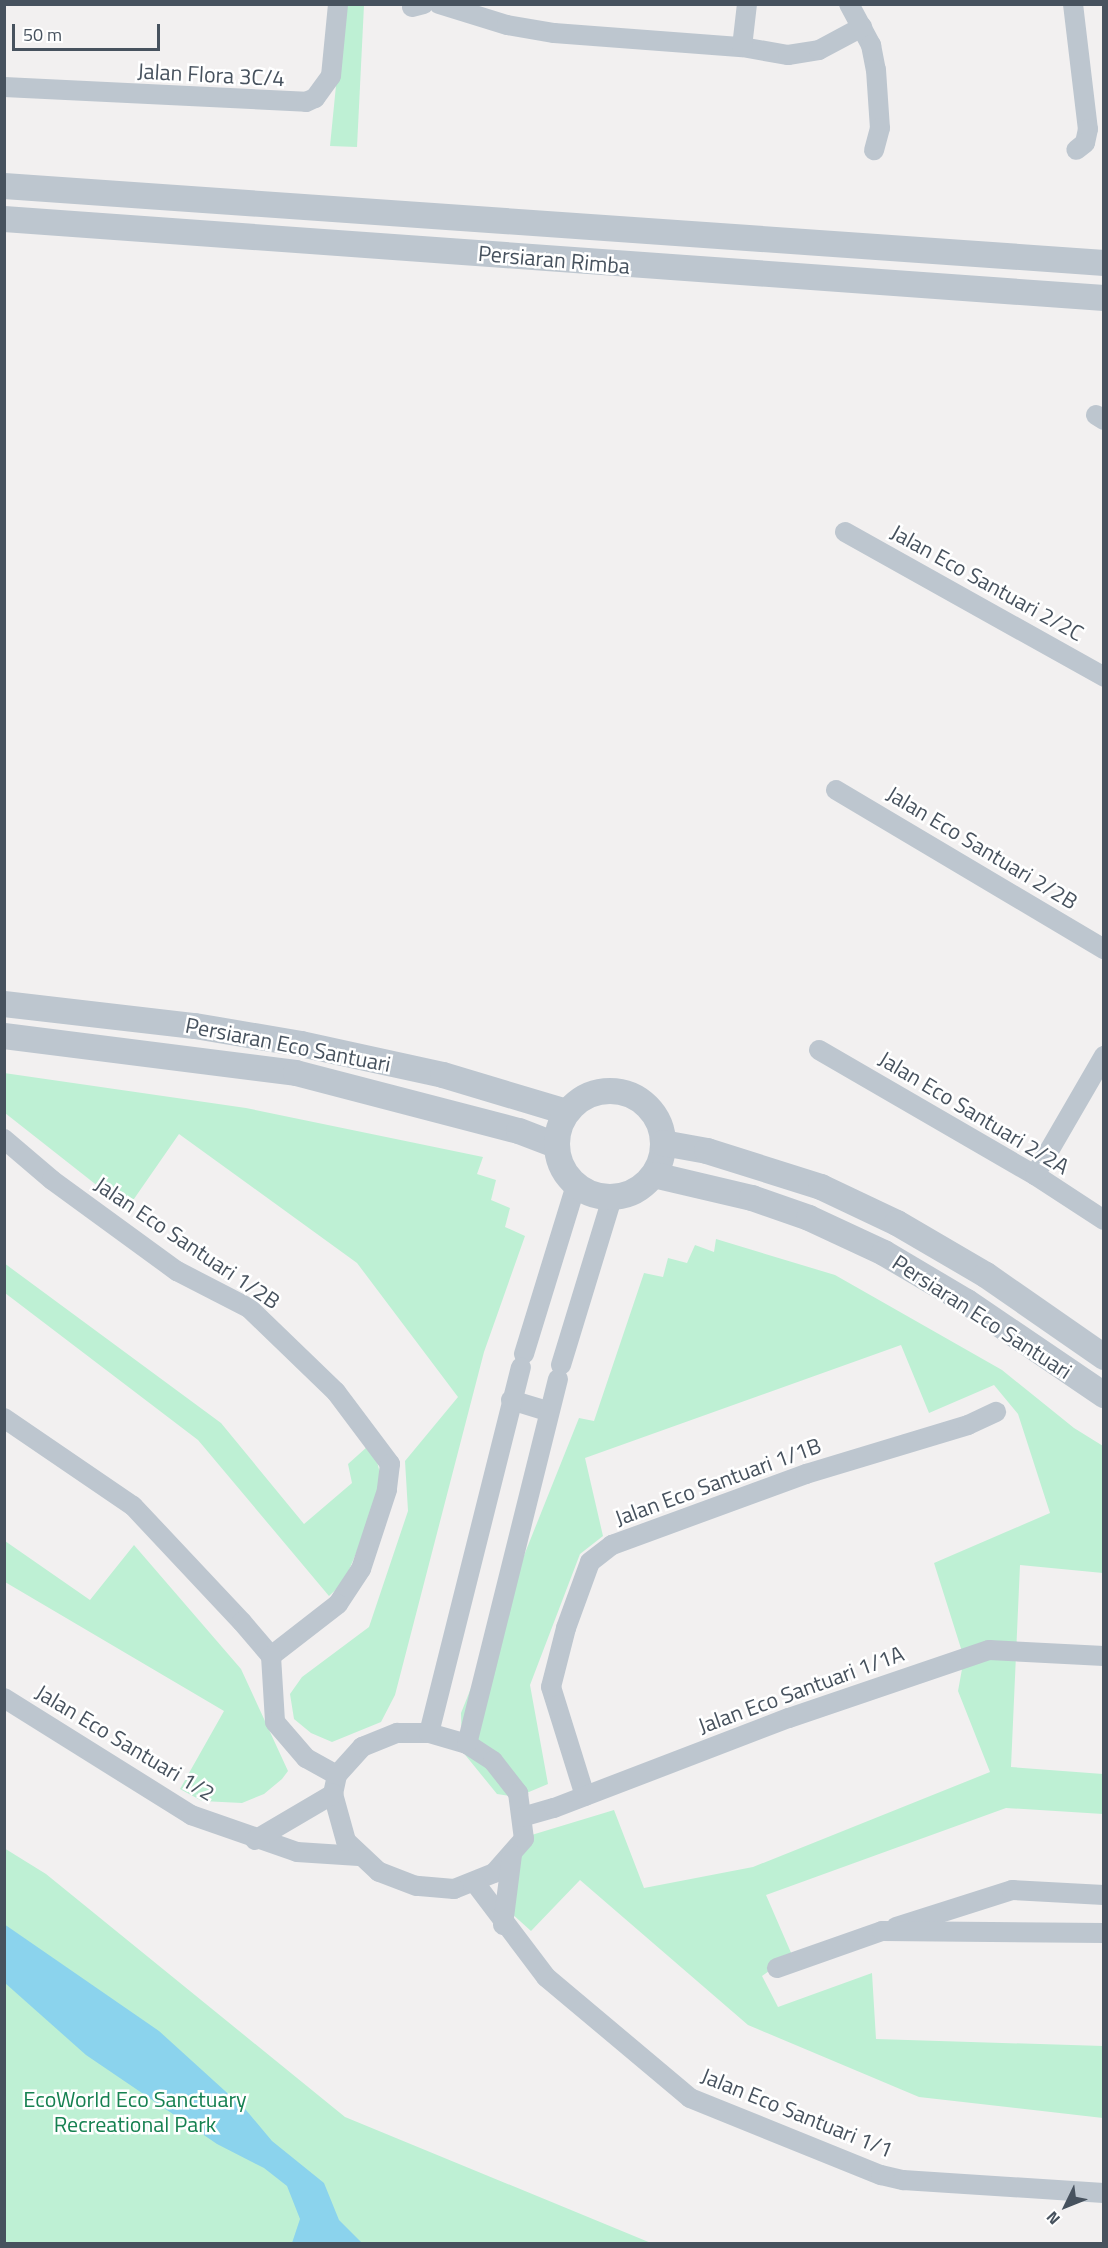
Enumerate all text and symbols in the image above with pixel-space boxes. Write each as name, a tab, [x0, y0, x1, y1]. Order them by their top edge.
scale bar	[15, 12, 164, 50]
text: 50 m	[23, 21, 62, 48]
street label: Jalan Flora 3C/4	[137, 58, 285, 92]
street label: Persiaran Rimba	[477, 240, 631, 280]
street label: Jalan Eco Santuari 2/2C	[886, 519, 1088, 647]
street label: Jalan Eco Santuari 2/2B	[882, 781, 1082, 915]
street label: Persiaran Eco Santuari	[183, 1012, 393, 1078]
street label: Jalan Eco Santuari 2/2A	[874, 1046, 1074, 1180]
street label: Jalan Eco Santuari 1/2B	[89, 1171, 285, 1315]
street label: Persiaran Eco Santuari	[887, 1249, 1077, 1385]
street label: Jalan Eco Santuari 1/1B	[611, 1432, 825, 1532]
street label: Jalan Eco Santuari 1/1A	[694, 1640, 908, 1740]
street label: Jalan Eco Santuari 1/2	[31, 1679, 219, 1807]
street label: Jalan Eco Santuari 1/1	[697, 2063, 897, 2163]
park label: EcoWorld Eco Sanctuary Recreational Park	[23, 2086, 247, 2138]
north arrow	[1036, 2176, 1096, 2236]
text: N	[1040, 2206, 1065, 2231]

